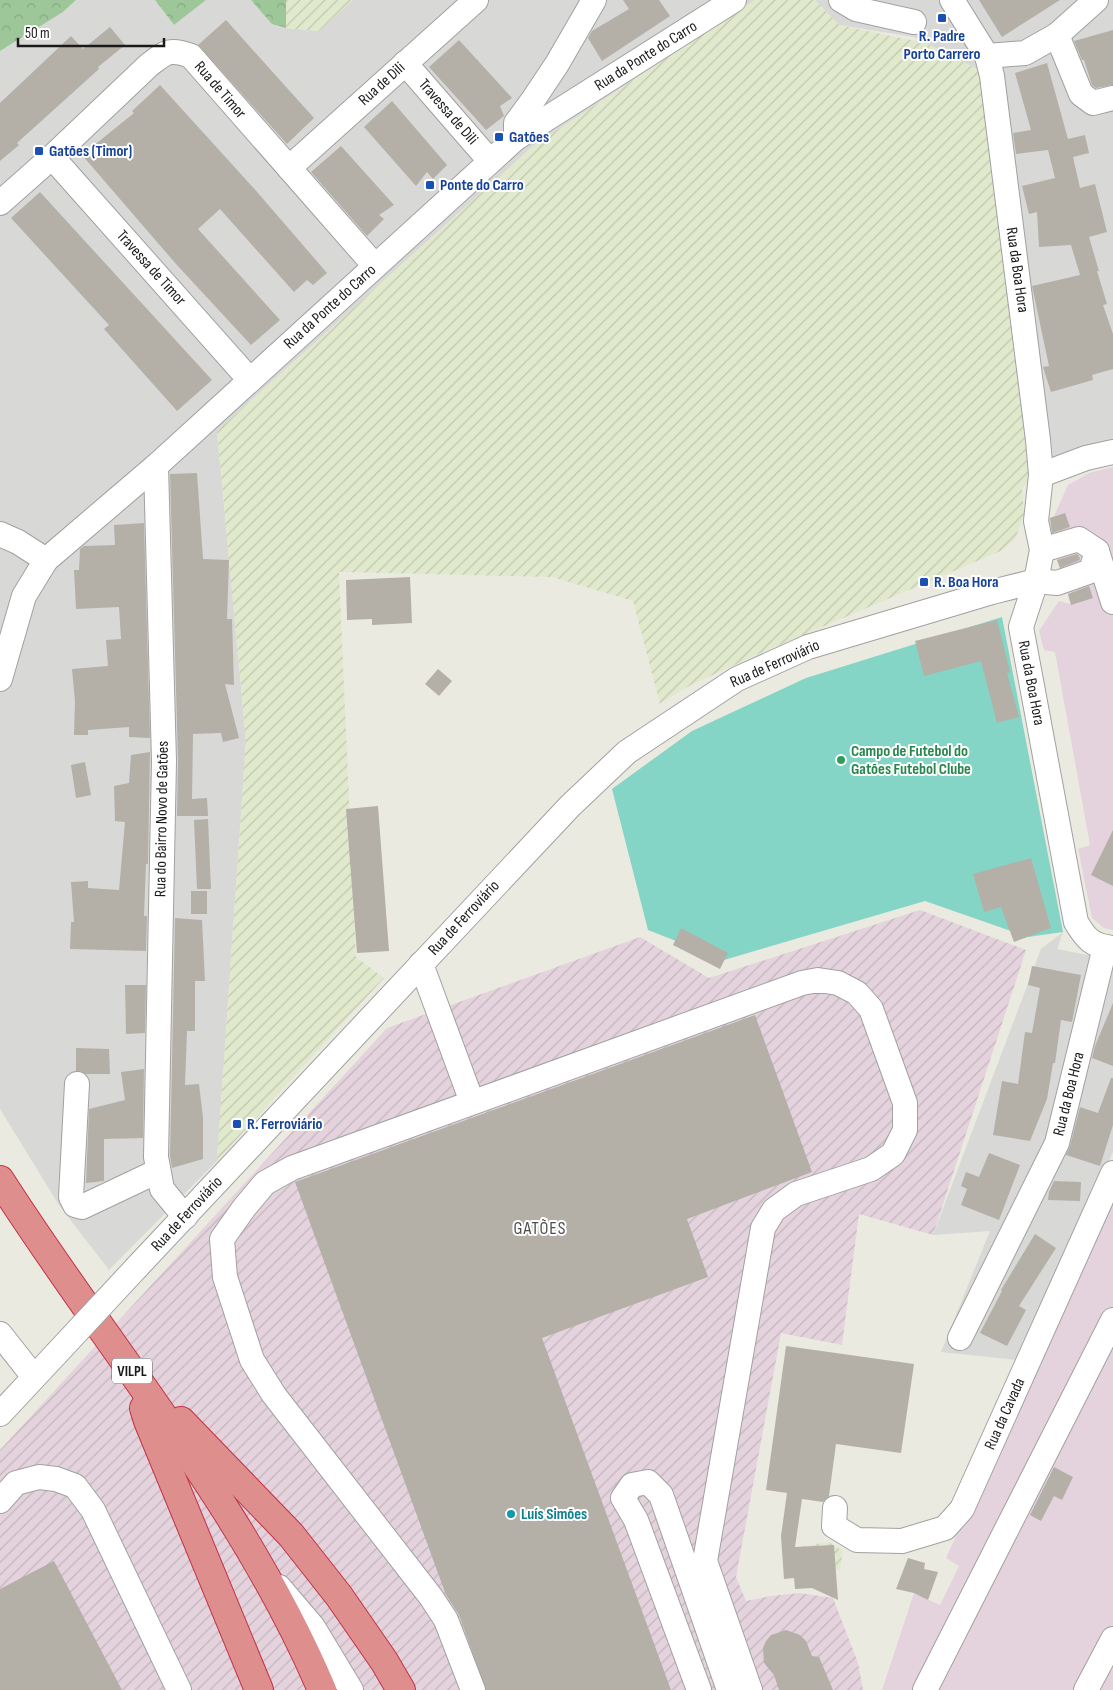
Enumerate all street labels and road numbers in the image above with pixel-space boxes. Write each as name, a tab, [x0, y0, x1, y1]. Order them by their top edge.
street label: Rua da Ponte do Carro	[591, 17, 701, 95]
street label: Rua de Timor	[190, 58, 250, 123]
street label: Rua de Dili	[355, 58, 409, 110]
street label: Travessa de Dili	[414, 75, 482, 149]
street label: Travessa de Timor	[112, 226, 190, 310]
street label: Rua da Boa Hora	[1002, 226, 1032, 314]
street label: Rua da Ponte do Carro	[280, 261, 380, 353]
street label: Rua de Ferroviário	[727, 636, 823, 692]
street label: Rua da Boa Hora	[1013, 639, 1049, 727]
street label: Rua do Bairro Novo de Gatões	[151, 740, 173, 897]
street label: Rua de Ferroviário	[424, 877, 504, 959]
street label: Rua da Boa Hora	[1049, 1050, 1089, 1138]
street label: Rua de Ferroviário	[147, 1173, 227, 1255]
road number: VILPL	[112, 1358, 152, 1384]
street label: Rua da Cavada	[981, 1375, 1029, 1453]

